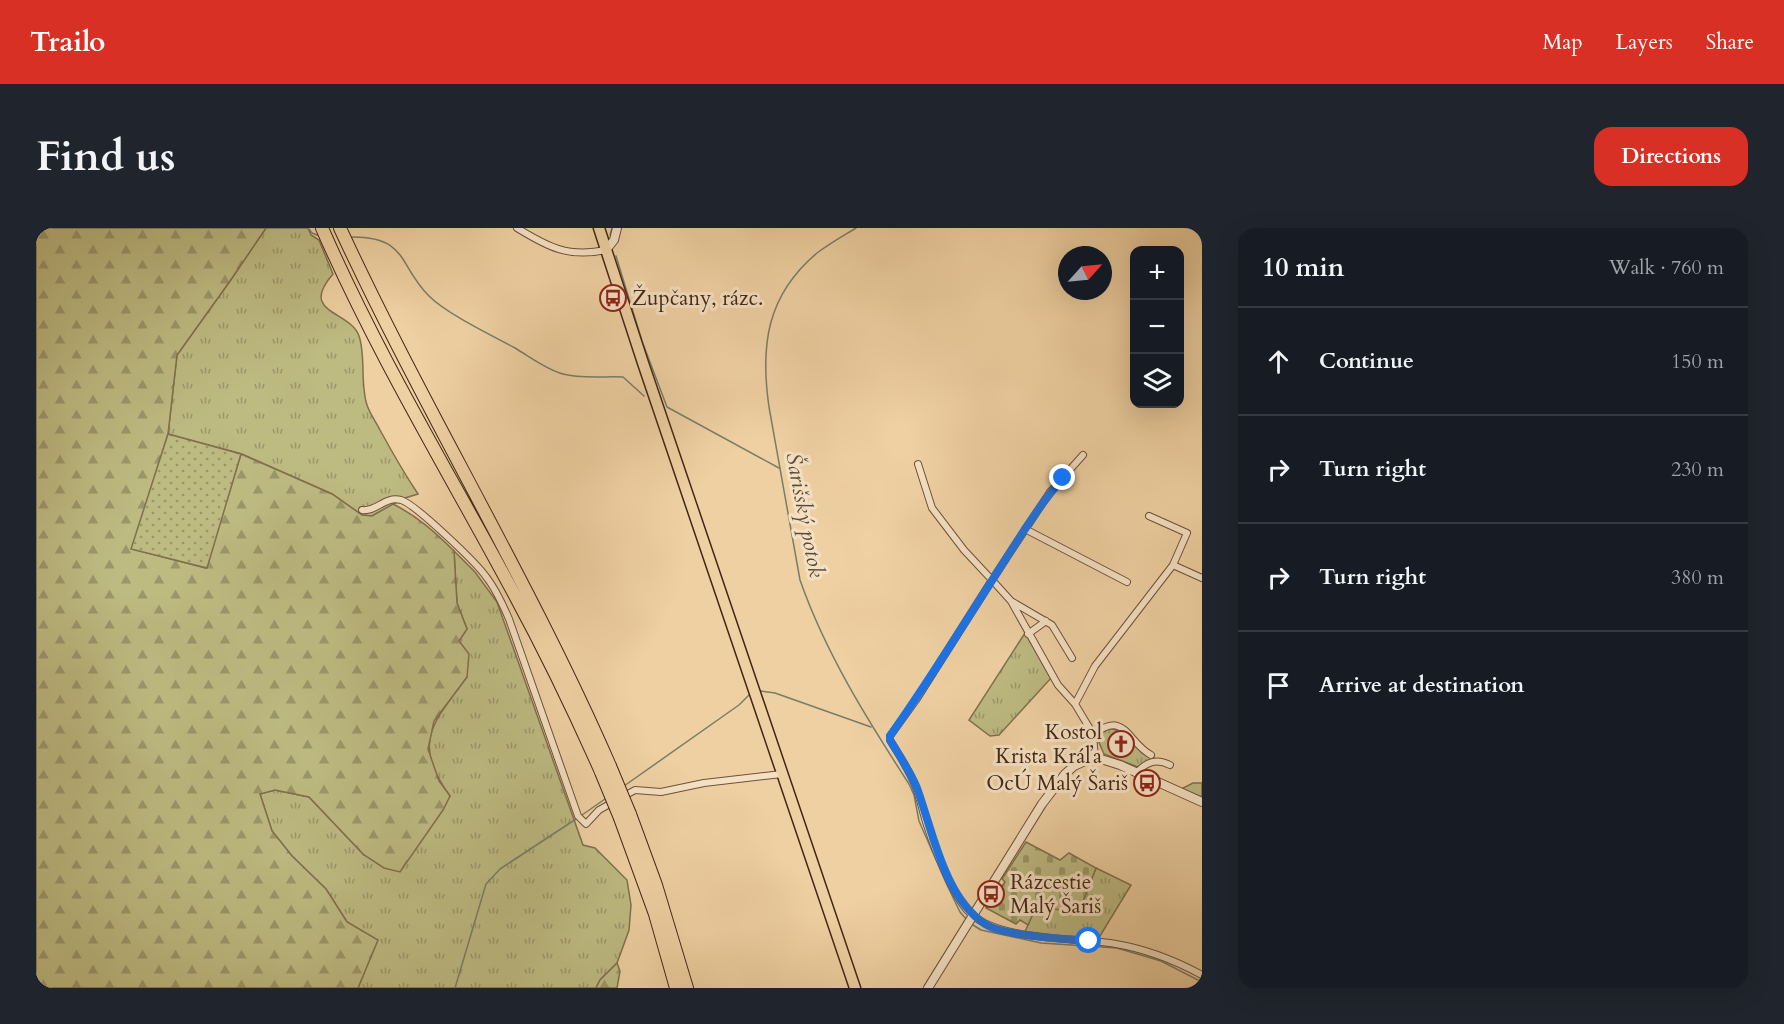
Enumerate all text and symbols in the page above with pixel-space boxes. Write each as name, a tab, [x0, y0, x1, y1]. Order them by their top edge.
text: Trailo	[30, 23, 105, 61]
text: Map	[1543, 28, 1583, 57]
text: Layers	[1616, 28, 1673, 57]
text: Share	[1706, 28, 1754, 57]
button: Directions	[1594, 127, 1748, 186]
text: Find us	[36, 128, 176, 185]
north arrow	[1058, 246, 1112, 300]
map controls	[1130, 246, 1184, 408]
button: +	[1130, 246, 1184, 300]
text: 10 min	[1262, 250, 1345, 285]
text: Walk · 760 m	[1609, 254, 1724, 281]
bus stop icon: Župčany, rázc.	[598, 283, 628, 313]
place label: Župčany, rázc.	[632, 283, 763, 313]
button: −	[1130, 300, 1184, 354]
icon: ahead	[1262, 345, 1295, 378]
text: Continue	[1319, 346, 1414, 376]
text: 150 m	[1671, 348, 1724, 375]
button: layers	[1130, 354, 1184, 408]
water label: Šarišský potok	[778, 450, 832, 580]
icon: right	[1262, 453, 1295, 486]
text: Turn right	[1319, 454, 1426, 484]
text: 230 m	[1671, 456, 1724, 483]
route end	[1049, 464, 1075, 490]
icon: right	[1262, 561, 1295, 594]
text: Turn right	[1319, 562, 1426, 592]
text: 380 m	[1671, 564, 1724, 591]
icon: arrive	[1262, 669, 1295, 702]
text: Arrive at destination	[1319, 670, 1524, 700]
place label: Kostol Krista Kráľa	[995, 718, 1102, 771]
church icon: Kostol Krista Kráľa	[1106, 729, 1136, 759]
place label: OcÚ Malý Šariš	[986, 768, 1128, 798]
bus stop icon: OcÚ Malý Šariš	[1132, 768, 1162, 798]
place label: Rázcestie Malý Šariš	[1010, 868, 1101, 921]
bus stop icon: Rázcestie Malý Šariš	[976, 879, 1006, 909]
route start	[1075, 927, 1101, 953]

